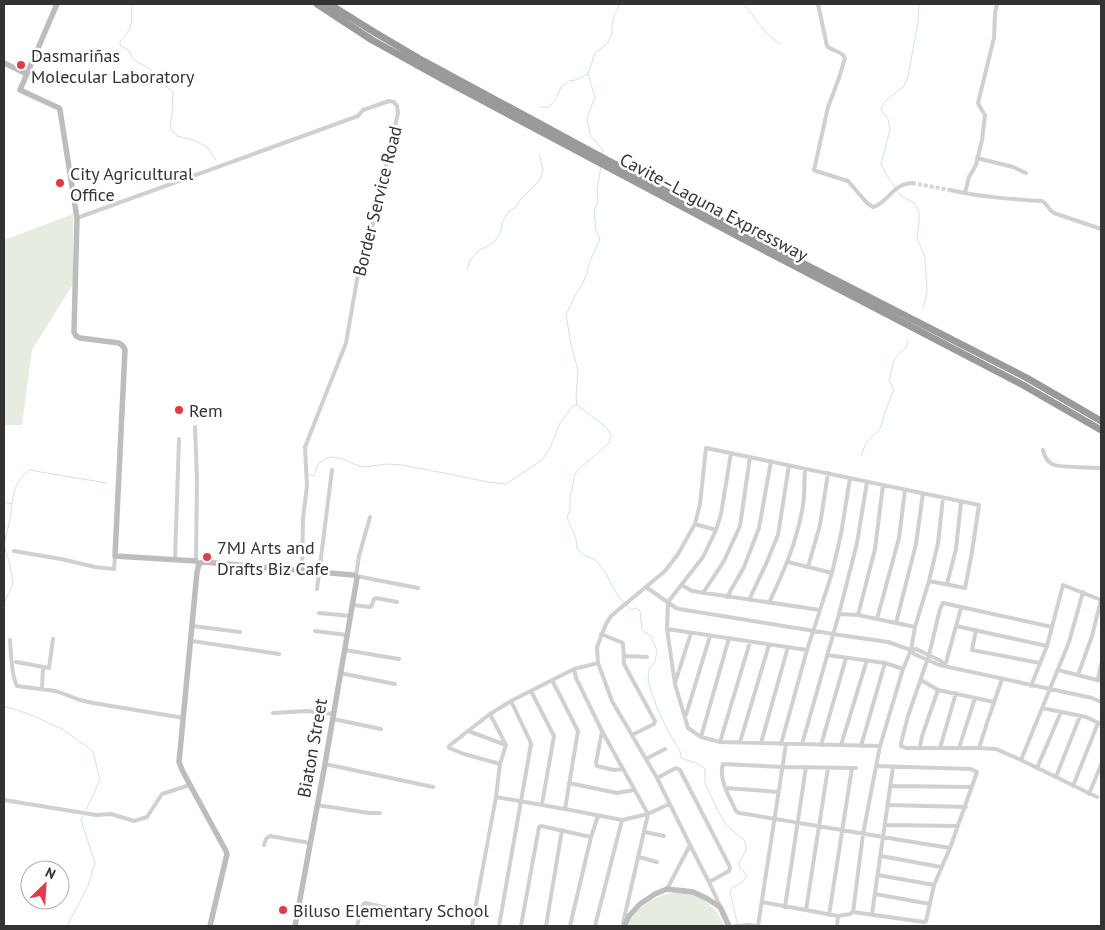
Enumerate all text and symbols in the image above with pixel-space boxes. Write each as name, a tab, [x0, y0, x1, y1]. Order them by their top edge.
place label: Dasmariñas Molecular Laboratory	[31, 44, 195, 88]
marker: Dasmariñas Molecular Laboratory	[15, 59, 27, 71]
street label: Border Service Road	[347, 123, 407, 279]
street label: Cavite–Laguna Expressway	[616, 148, 813, 267]
place label: City Agricultural Office	[70, 162, 194, 206]
marker: City Agricultural Office	[54, 177, 66, 189]
place label: Rem	[189, 399, 223, 422]
marker: Rem	[173, 404, 185, 416]
place label: 7MJ Arts and Drafts Biz Cafe	[217, 536, 329, 580]
marker: 7MJ Arts and Drafts Biz Cafe	[201, 551, 213, 563]
street label: Biaton Street	[292, 697, 332, 799]
north arrow	[20, 860, 70, 910]
text: N	[43, 863, 58, 883]
place label: Biluso Elementary School	[293, 899, 489, 922]
marker: Biluso Elementary School	[277, 904, 289, 916]

